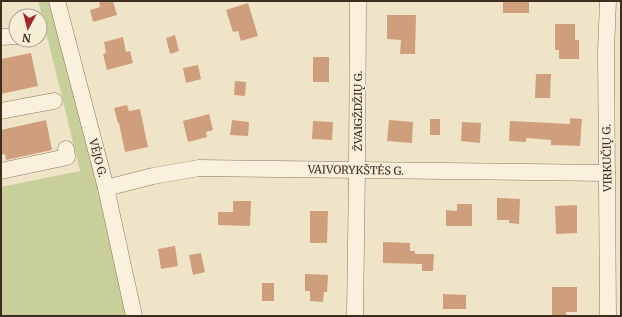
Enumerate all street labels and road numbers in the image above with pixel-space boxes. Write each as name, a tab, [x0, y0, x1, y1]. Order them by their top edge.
street label: ŽVAIGŽDŽIŲ G.	[351, 71, 365, 151]
street label: VIRKUČIŲ G.	[599, 124, 615, 193]
street label: VĖJO G.	[86, 136, 110, 179]
street label: VAIVORYKŠTĖS G.	[307, 162, 404, 178]

